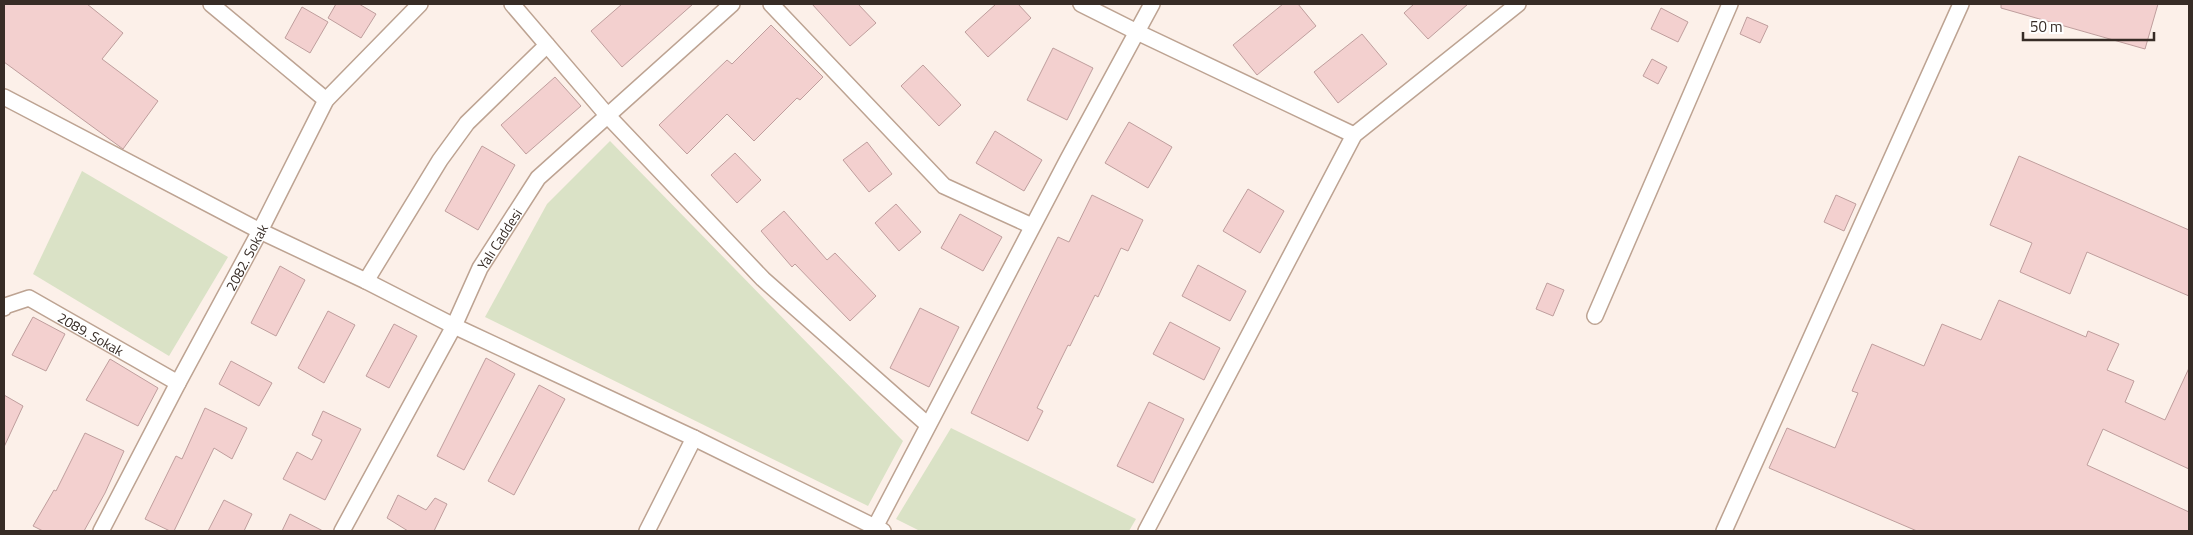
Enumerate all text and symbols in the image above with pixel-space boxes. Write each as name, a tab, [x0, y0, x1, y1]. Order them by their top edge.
scale bar	[2023, 10, 2154, 42]
text: 50 m	[2030, 15, 2063, 38]
street label: Yalı Caddesi	[471, 204, 526, 273]
street label: 2082. Sokak	[219, 220, 273, 294]
street label: 2089. Sokak	[54, 306, 128, 361]

